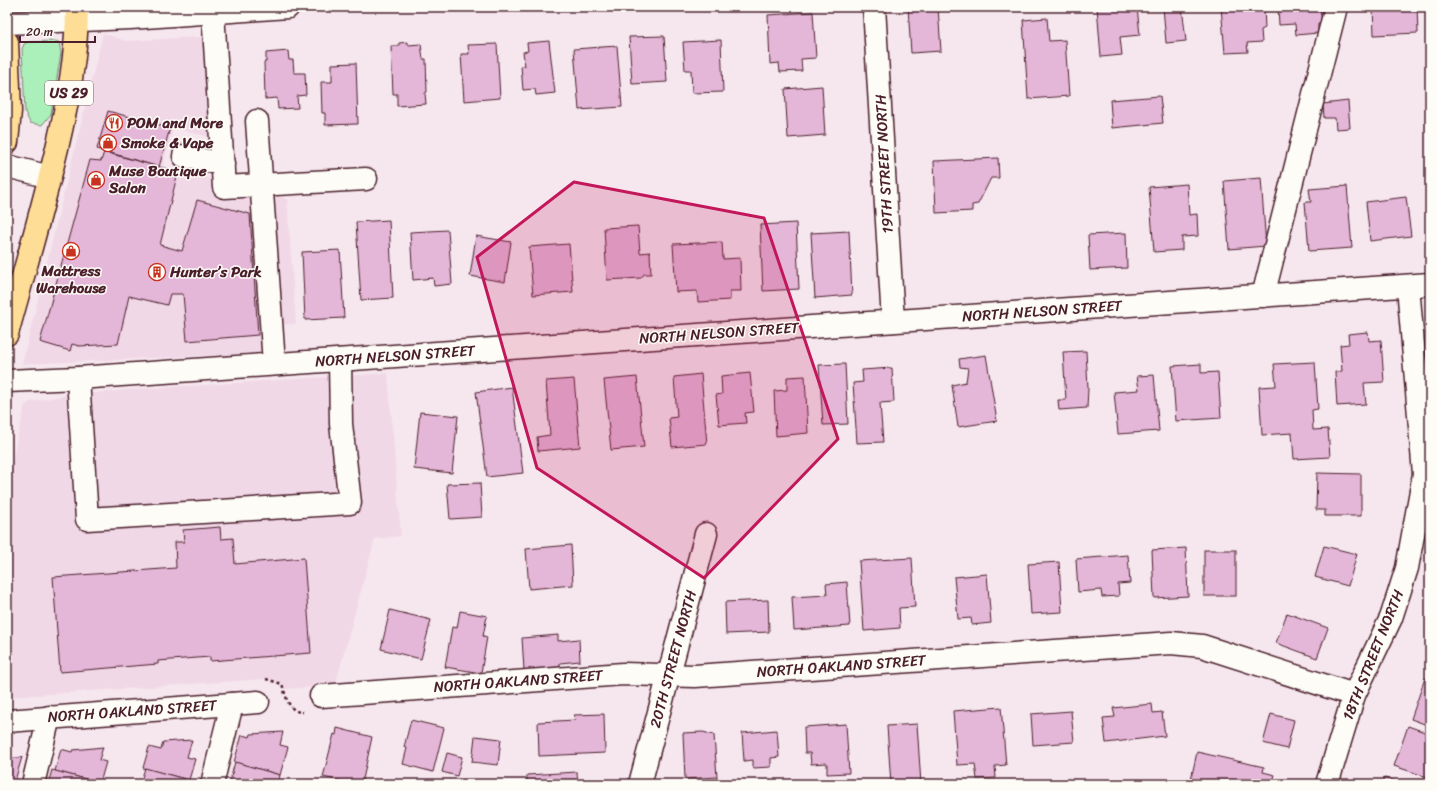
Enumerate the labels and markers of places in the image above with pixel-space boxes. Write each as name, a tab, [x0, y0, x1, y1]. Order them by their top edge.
place label: POM and More	[127, 110, 224, 136]
restaurant icon: POM and More	[104, 113, 124, 133]
place label: Smoke & Vape	[120, 130, 214, 156]
shop icon: Smoke & Vape	[98, 133, 118, 153]
place label: Muse Boutique Salon	[108, 158, 207, 201]
shop icon: Muse Boutique Salon	[86, 170, 106, 190]
shop icon: Mattress Warehouse	[61, 241, 81, 261]
place label: Mattress Warehouse	[36, 258, 106, 301]
place label: Hunter’s Park	[169, 259, 262, 285]
building icon: Hunter’s Park	[147, 262, 167, 282]

